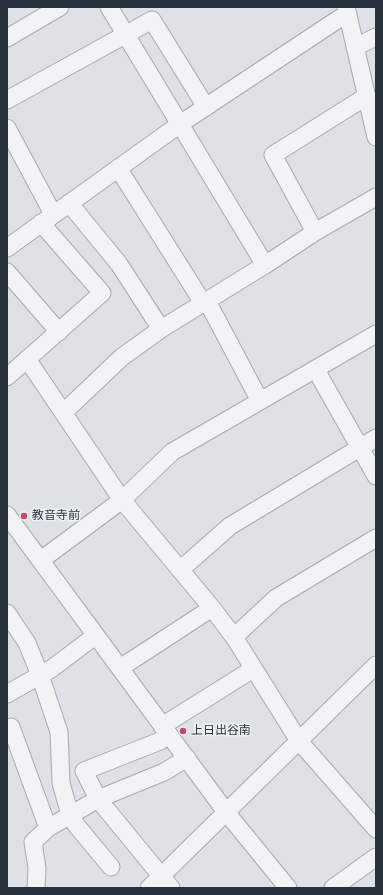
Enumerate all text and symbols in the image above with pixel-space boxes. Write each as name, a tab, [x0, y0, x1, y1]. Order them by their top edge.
place label: 教音寺前	[32, 509, 80, 523]
marker: 教音寺前	[19, 511, 29, 521]
place label: 上日出谷南	[191, 724, 251, 738]
marker: 上日出谷南	[178, 726, 188, 736]

